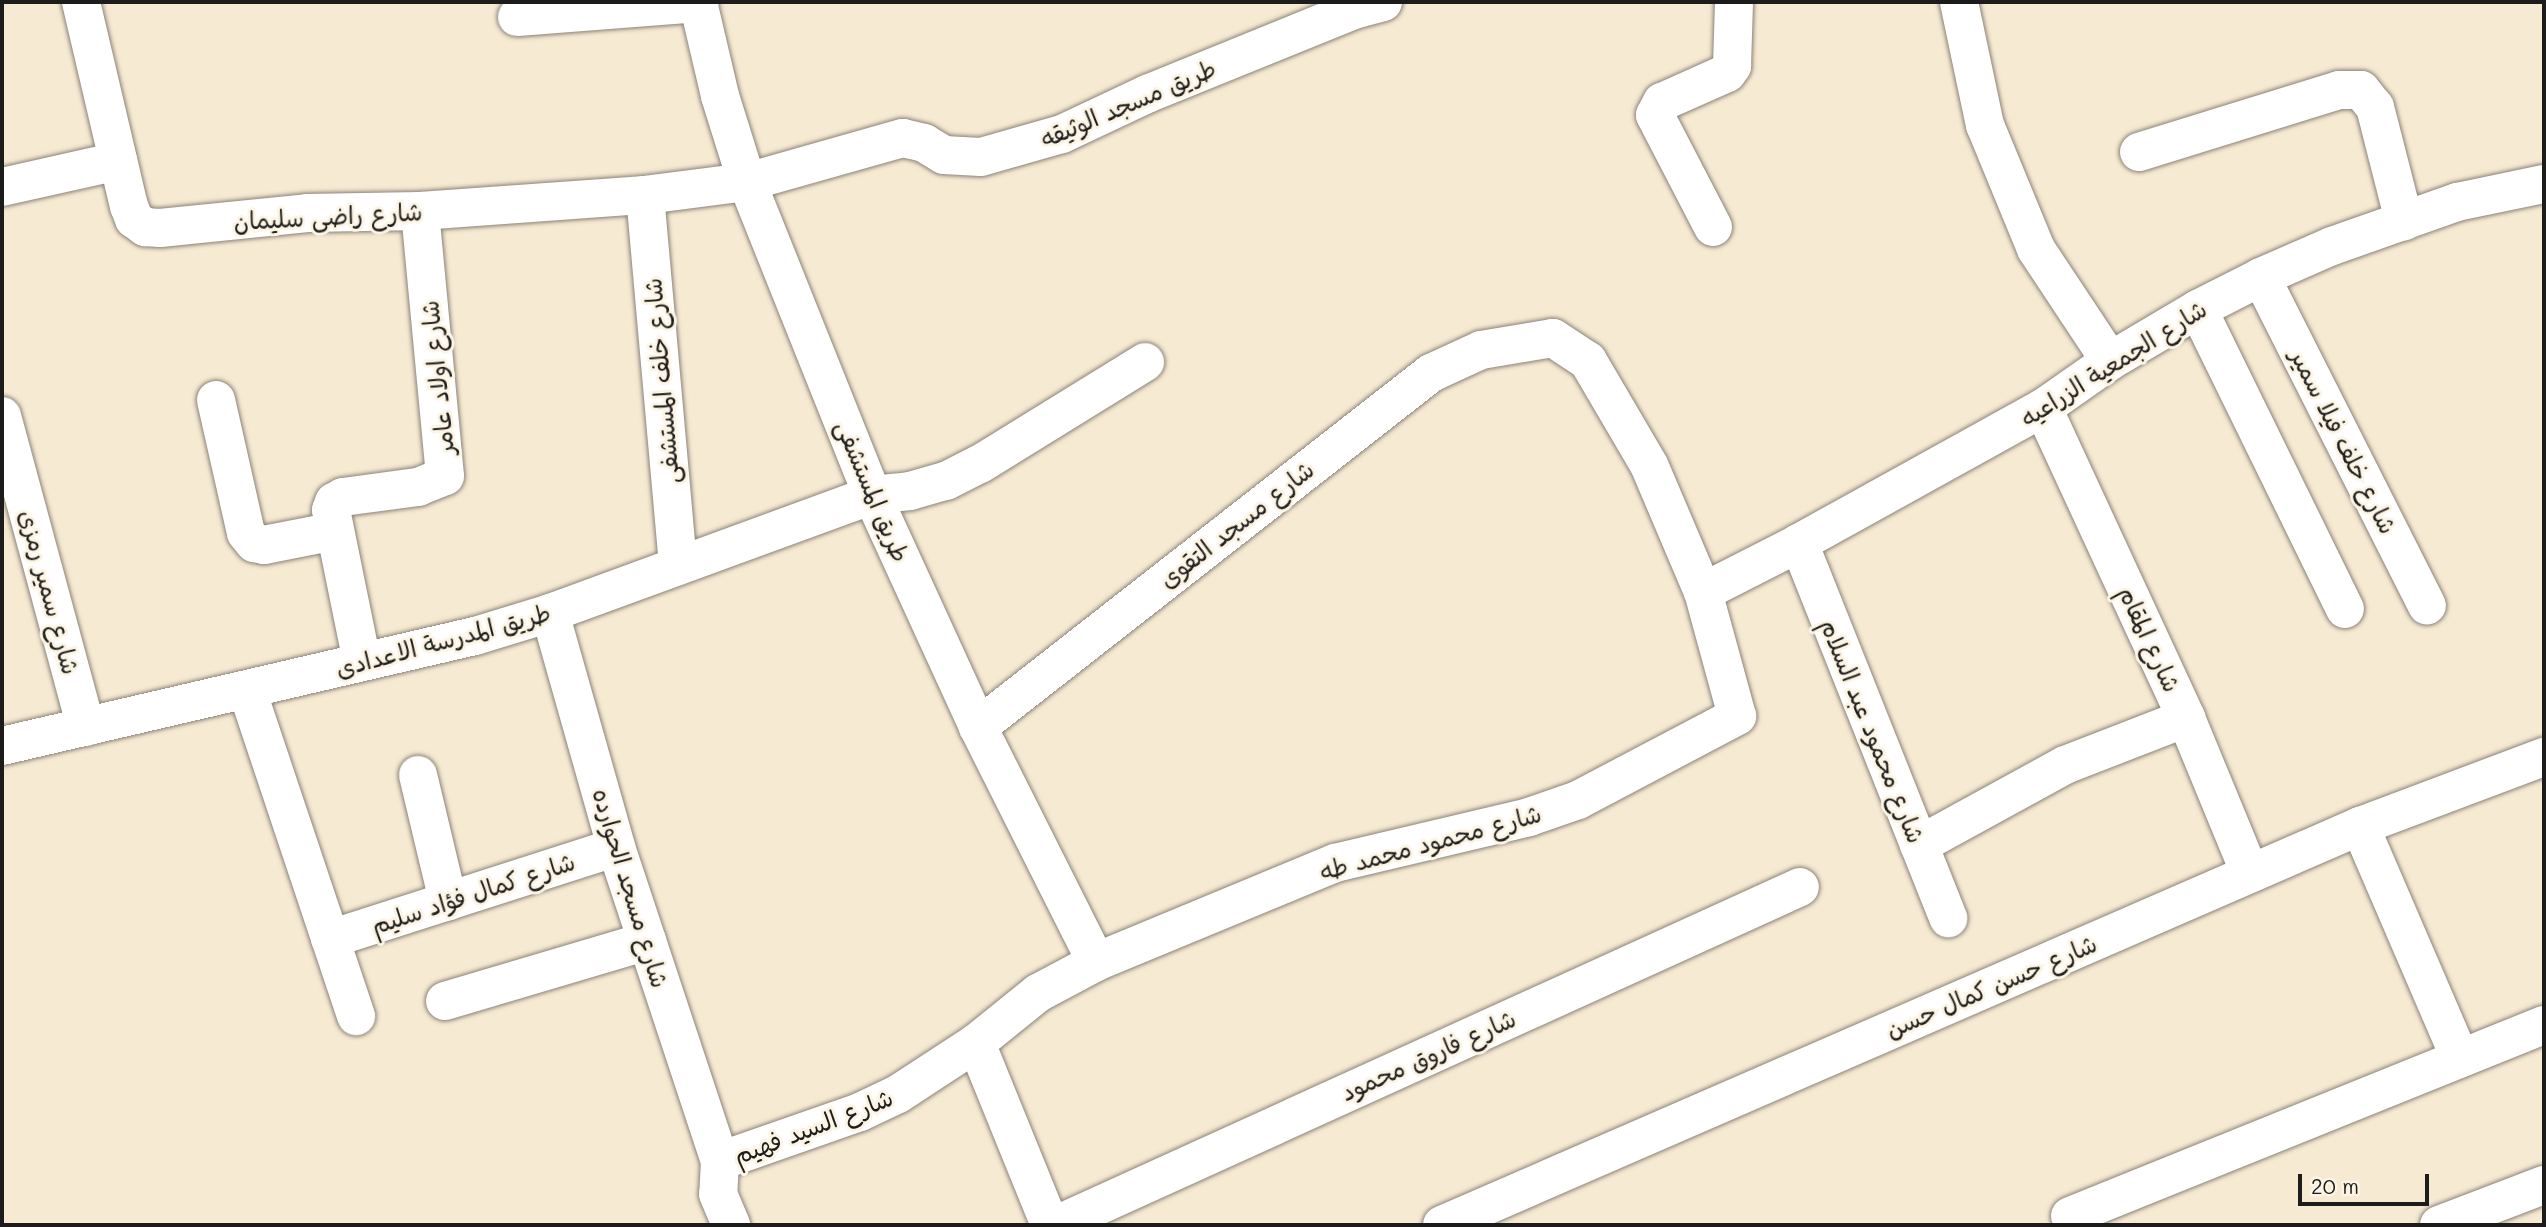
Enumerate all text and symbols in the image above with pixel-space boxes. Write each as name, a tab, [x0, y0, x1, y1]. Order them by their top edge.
street label: طريق مسجد الوثيقه	[1036, 53, 1220, 153]
street label: شارع راضى سليمان	[233, 197, 423, 235]
street label: شارع خلف المستشفى	[638, 277, 684, 485]
street label: شارع الجمعية الزراعيه	[2014, 294, 2212, 432]
street label: شارع اولاد عامر	[415, 299, 459, 457]
street label: شارع خلف فيلا سمير	[2285, 344, 2403, 538]
street label: طريق المستشفى	[830, 416, 916, 566]
street label: شارع مسجد التقوى	[1153, 455, 1319, 593]
street label: شارع سمير رمزى	[14, 507, 86, 677]
street label: شارع المقام	[2113, 582, 2187, 696]
street label: طريق المدرسة الاعدادى	[332, 597, 554, 683]
street label: شارع محمود عبد السلام	[1815, 615, 1931, 847]
street label: شارع مسجد الحوارده	[587, 785, 675, 991]
street label: شارع محمود محمد طه	[1316, 798, 1544, 886]
street label: شارع كمال فؤاد سليم	[368, 846, 578, 940]
street label: شارع حسن كمال حسن	[1881, 928, 2101, 1044]
street label: شارع فاروق محمود	[1336, 1003, 1520, 1107]
street label: شارع السيد فهيم	[729, 1082, 897, 1170]
scale bar	[2301, 1160, 2432, 1204]
text: 20 m	[2311, 1172, 2359, 1199]

